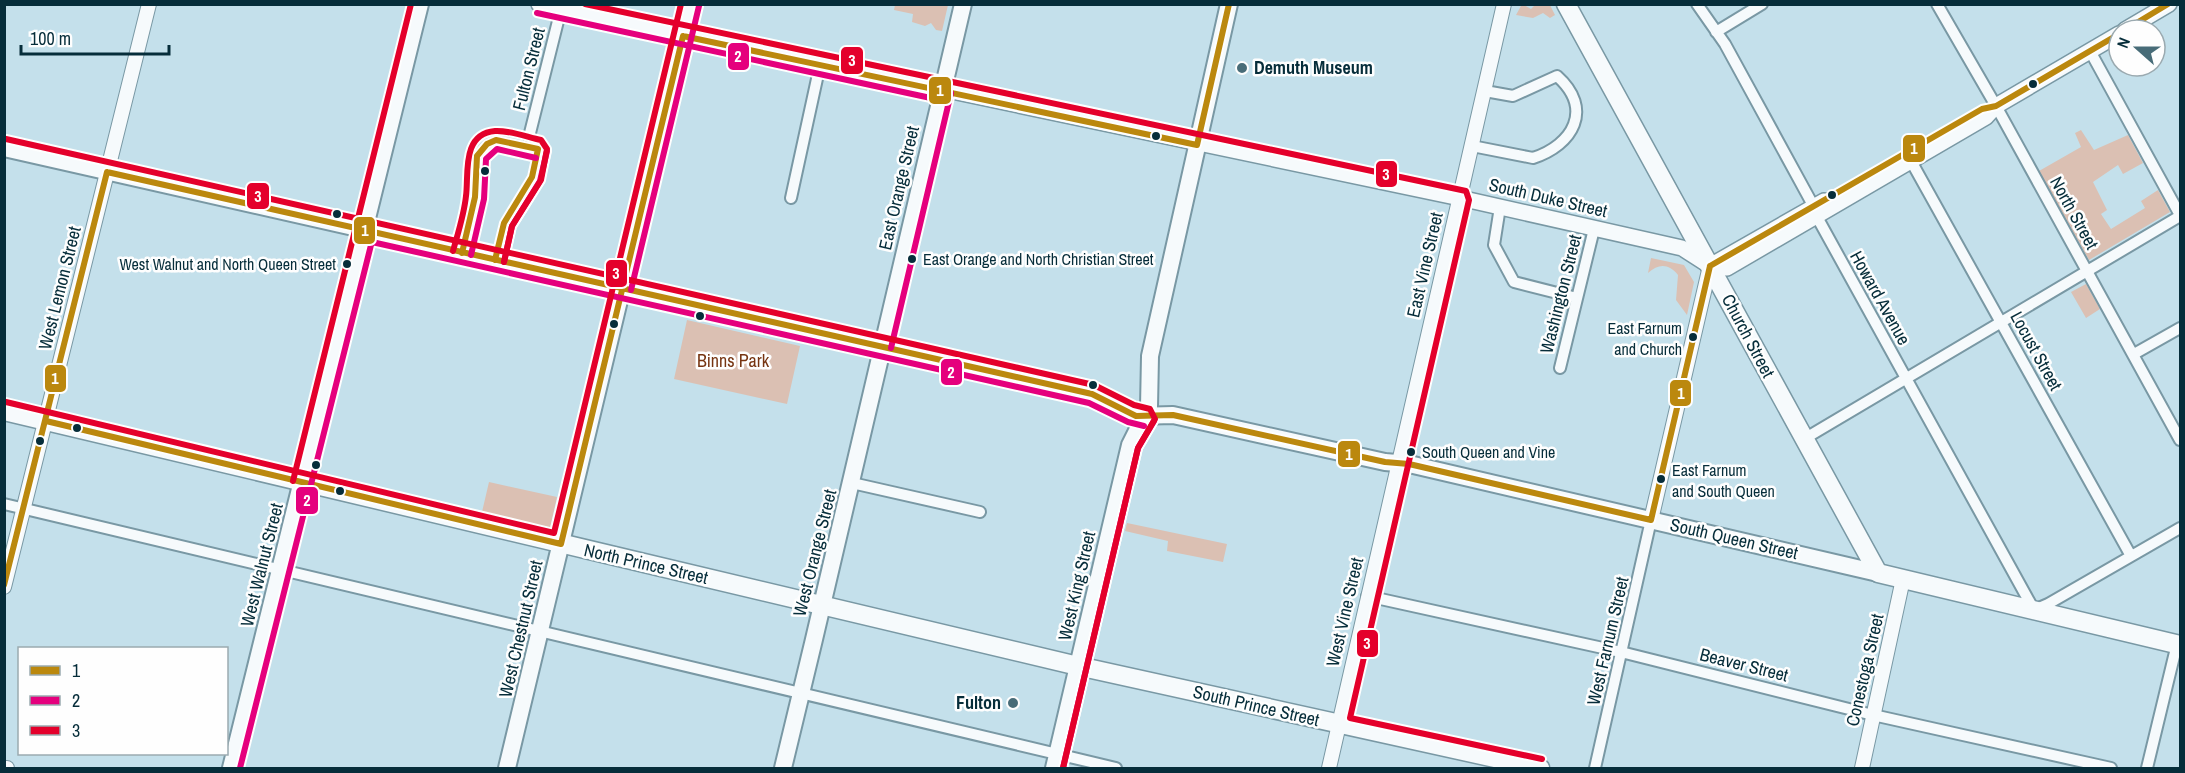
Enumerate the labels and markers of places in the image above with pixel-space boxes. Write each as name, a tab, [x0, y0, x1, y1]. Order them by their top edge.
place label: Demuth Museum	[1254, 55, 1373, 80]
marker: Demuth Museum	[1235, 61, 1249, 75]
unlabelled marker	[2027, 78, 2039, 90]
unlabelled marker	[1150, 130, 1162, 142]
unlabelled marker	[479, 165, 491, 177]
unlabelled marker	[1826, 189, 1838, 201]
unlabelled marker	[331, 208, 343, 220]
place label: East Orange and North Christian Street	[923, 248, 1154, 270]
place label: West Walnut and North Queen Street	[119, 253, 336, 275]
marker: East Orange and North Christian Street	[906, 253, 918, 265]
marker: West Walnut and North Queen Street	[341, 258, 353, 270]
unlabelled marker	[694, 310, 706, 322]
place label: East Farnum and Church	[1608, 317, 1682, 360]
unlabelled marker	[608, 318, 620, 330]
marker: East Farnum and Church	[1687, 331, 1699, 343]
unlabelled marker	[1087, 379, 1099, 391]
unlabelled marker	[71, 422, 83, 434]
unlabelled marker	[34, 435, 46, 447]
place label: South Queen and Vine	[1422, 441, 1555, 463]
marker: South Queen and Vine	[1405, 446, 1417, 458]
unlabelled marker	[310, 459, 322, 471]
place label: East Farnum and South Queen	[1672, 459, 1775, 502]
marker: East Farnum and South Queen	[1655, 473, 1667, 485]
unlabelled marker	[334, 485, 346, 497]
place label: Fulton	[956, 690, 1001, 715]
marker: Fulton	[1006, 696, 1020, 710]

